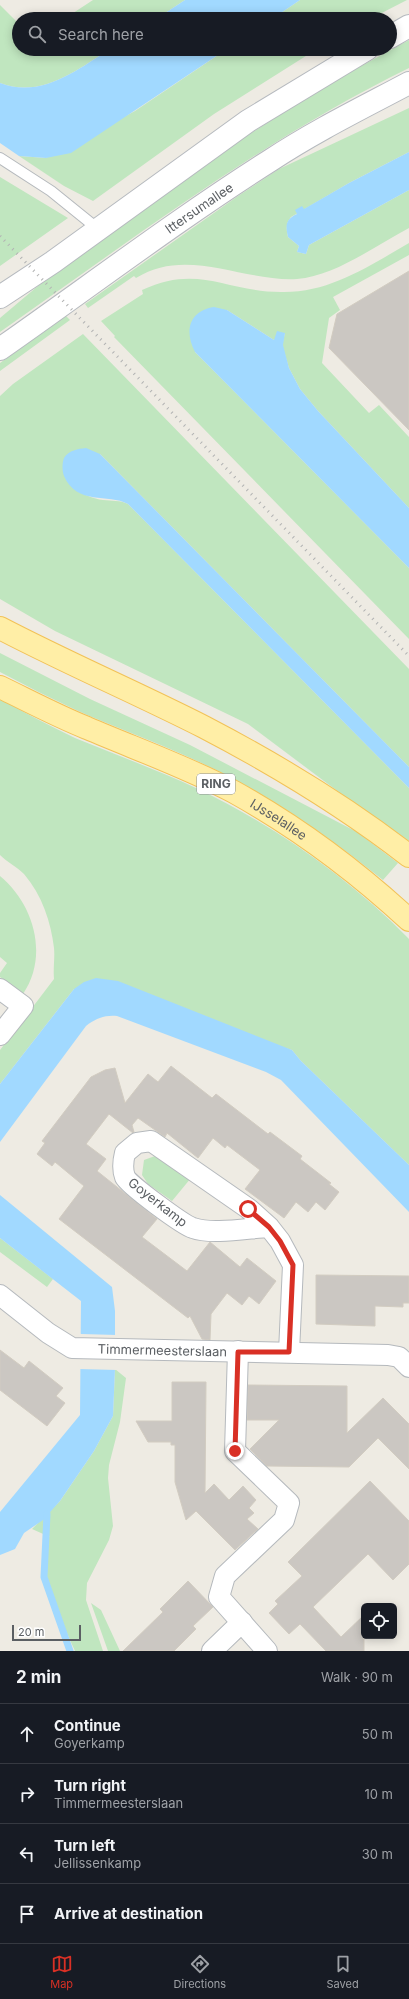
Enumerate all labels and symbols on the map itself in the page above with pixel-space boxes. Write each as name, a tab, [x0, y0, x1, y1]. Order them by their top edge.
street label: Ittersumallee	[162, 179, 236, 237]
road number: RING	[197, 774, 235, 794]
street label: IJsselallee	[248, 795, 310, 843]
street label: Goyerkamp	[125, 1174, 191, 1230]
route start	[239, 1200, 257, 1218]
street label: Timmermeesterslaan	[98, 1341, 227, 1359]
route end	[226, 1442, 244, 1460]
scale bar	[12, 1623, 81, 1642]

